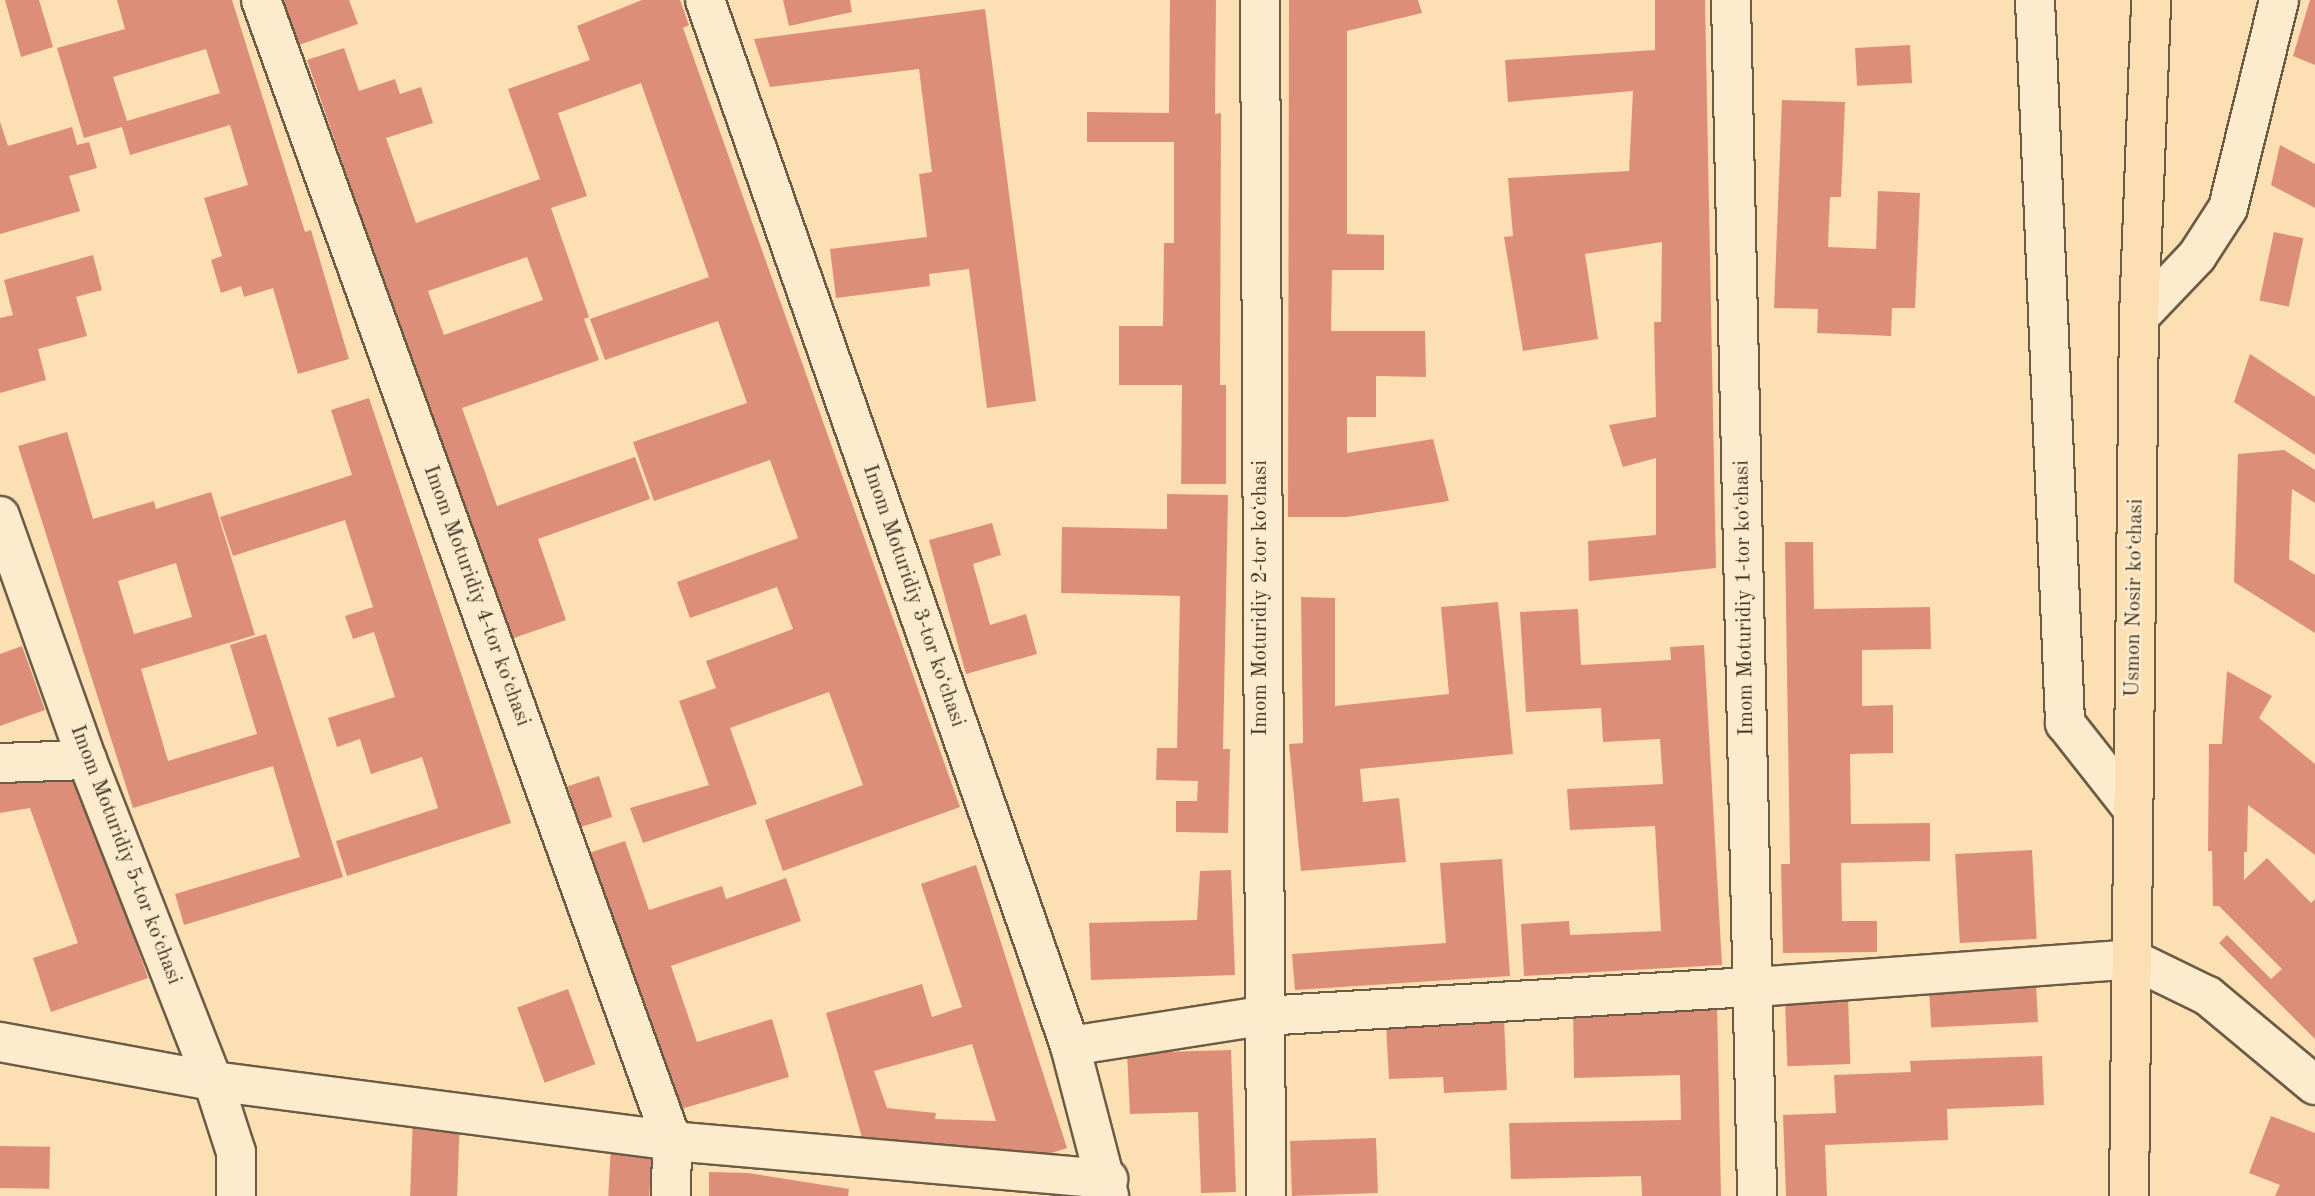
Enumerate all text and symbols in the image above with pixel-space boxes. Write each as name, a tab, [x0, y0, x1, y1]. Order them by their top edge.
street label: Imom Moturidiy 2-tor koʻchasi	[1248, 460, 1274, 736]
street label: Imom Moturidiy 1-tor koʻchasi	[1730, 460, 1760, 736]
street label: Imom Moturidiy 3-tor koʻchasi	[856, 461, 970, 731]
street label: Imom Moturidiy 4-tor koʻchasi	[417, 462, 535, 730]
street label: Usmon Nosir ko‘chasi	[2121, 498, 2149, 698]
street label: Imom Moturidiy 5-tor koʻchasi	[64, 722, 186, 988]

